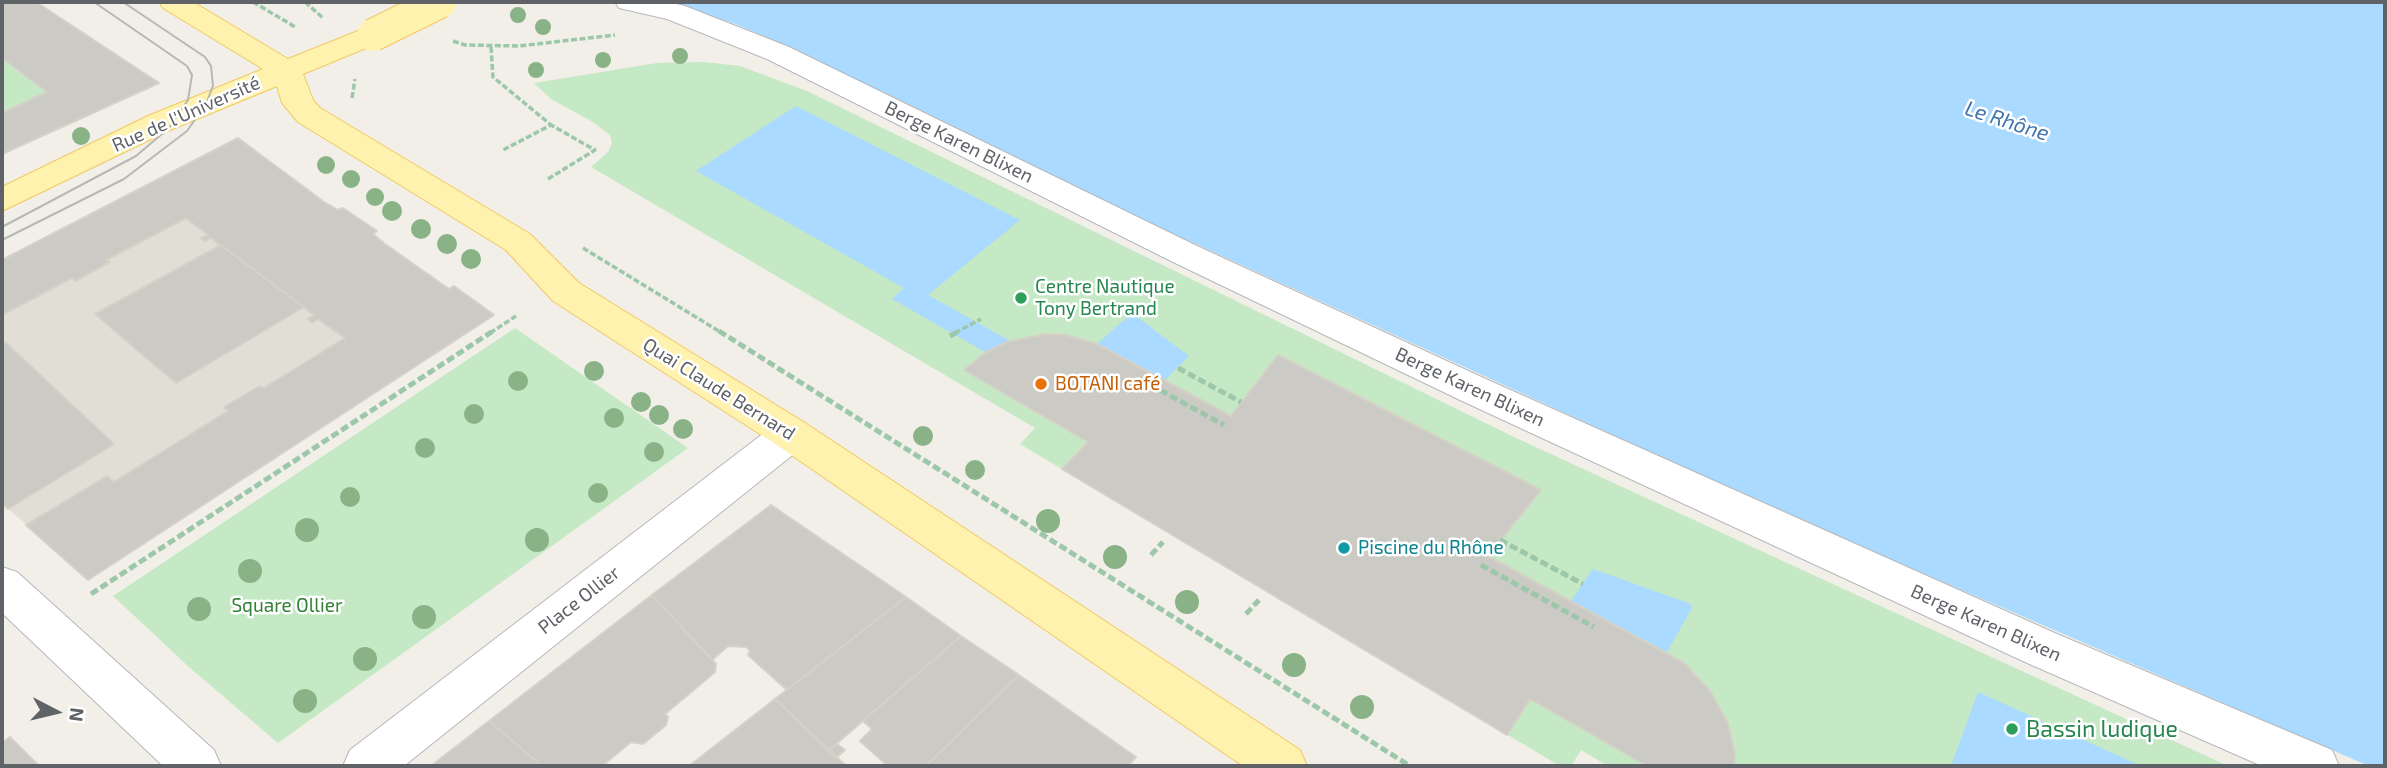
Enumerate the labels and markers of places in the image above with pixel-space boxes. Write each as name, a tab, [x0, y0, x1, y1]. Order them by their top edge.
place label: Centre Nautique Tony Bertrand	[1035, 276, 1175, 320]
marker: Centre Nautique Tony Bertrand	[1013, 290, 1029, 306]
place label: BOTANI café	[1055, 373, 1161, 395]
marker: BOTANI café	[1033, 376, 1049, 392]
place label: Piscine du Rhône	[1358, 537, 1504, 559]
marker: Piscine du Rhône	[1336, 540, 1352, 556]
place label: Bassin ludique	[2026, 715, 2178, 743]
marker: Bassin ludique	[2004, 721, 2020, 737]

